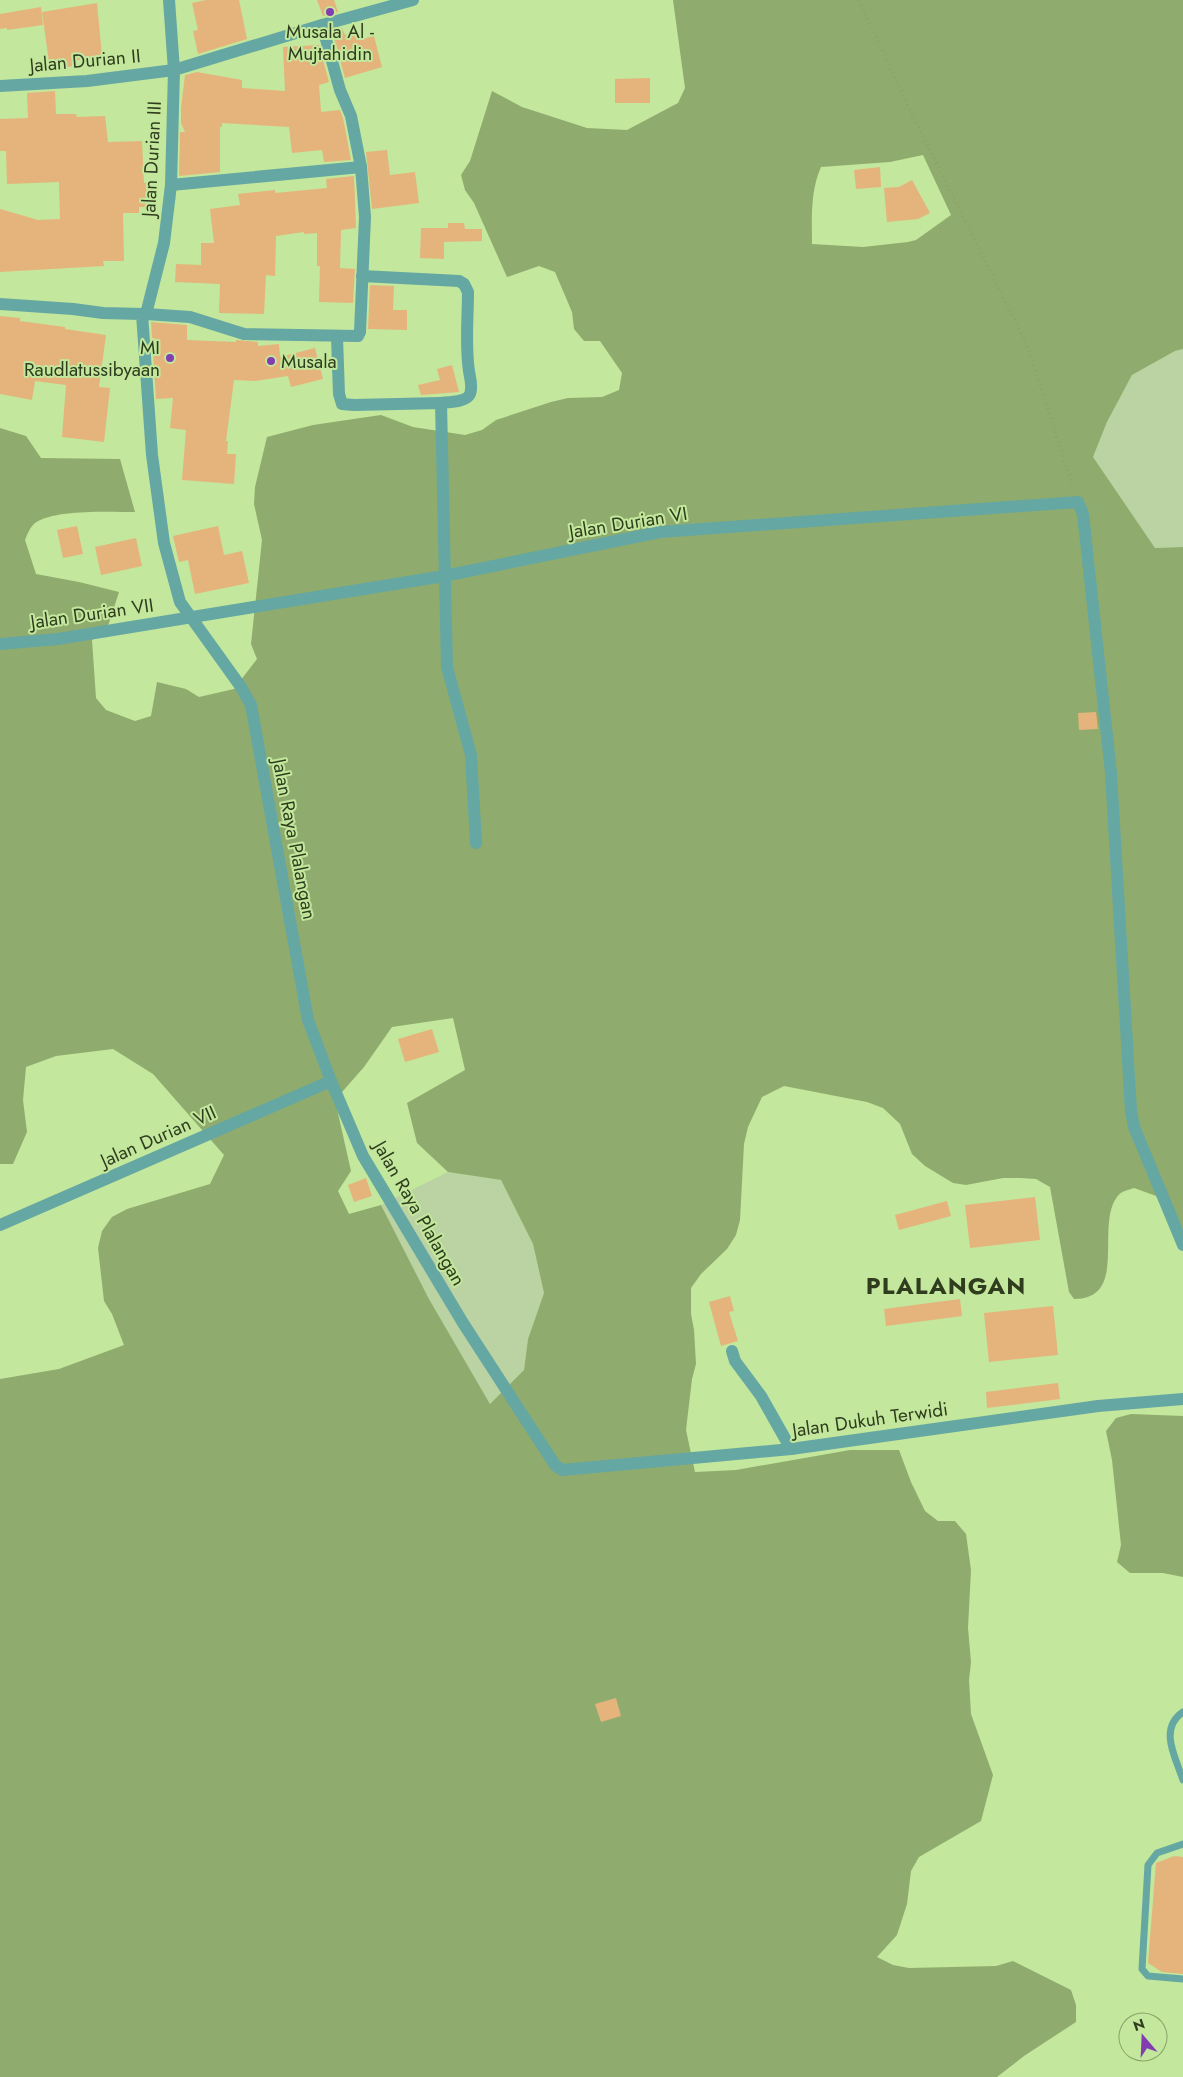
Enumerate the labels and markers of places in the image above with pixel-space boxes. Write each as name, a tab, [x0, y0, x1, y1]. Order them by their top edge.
marker: Musala Al - Mujtahidin	[324, 6, 336, 18]
place label: Musala Al - Mujtahidin	[286, 18, 374, 67]
place label: MI Raudlatussibyaan	[24, 334, 160, 383]
place label: Musala	[281, 348, 337, 375]
marker: MI Raudlatussibyaan	[164, 352, 176, 364]
marker: Musala	[265, 355, 277, 367]

